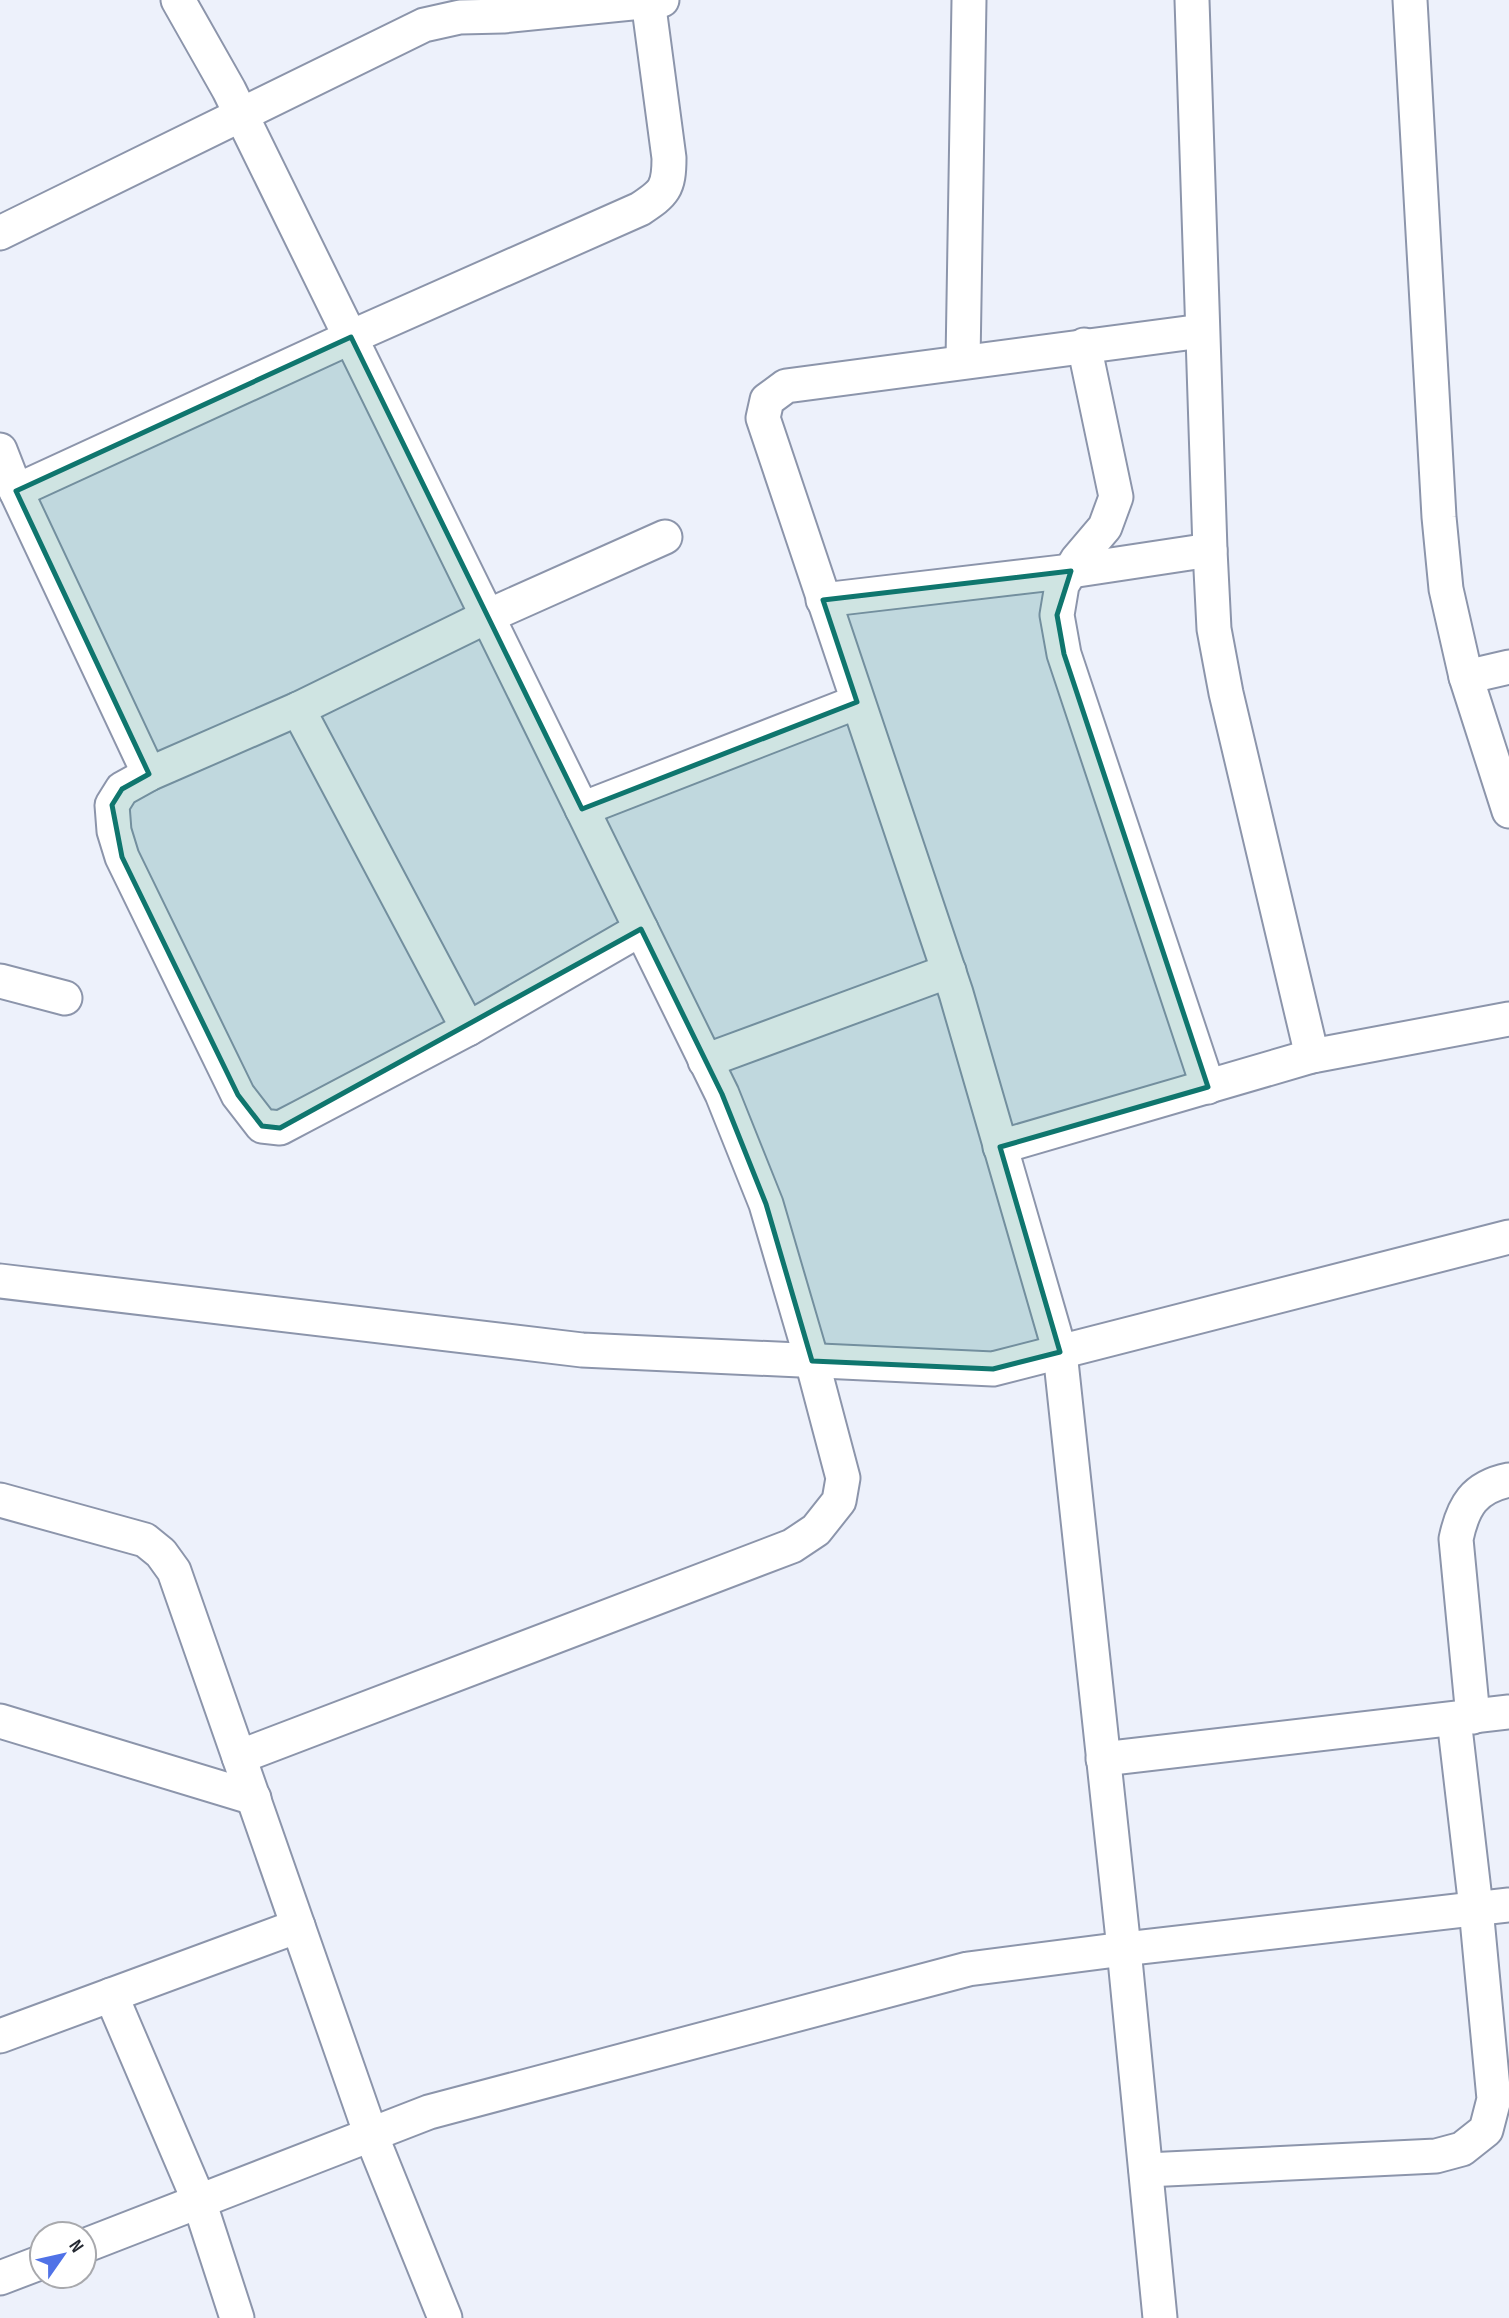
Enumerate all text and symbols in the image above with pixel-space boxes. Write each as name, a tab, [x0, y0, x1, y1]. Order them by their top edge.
north arrow	[28, 2220, 98, 2290]
text: N	[63, 2236, 88, 2257]

